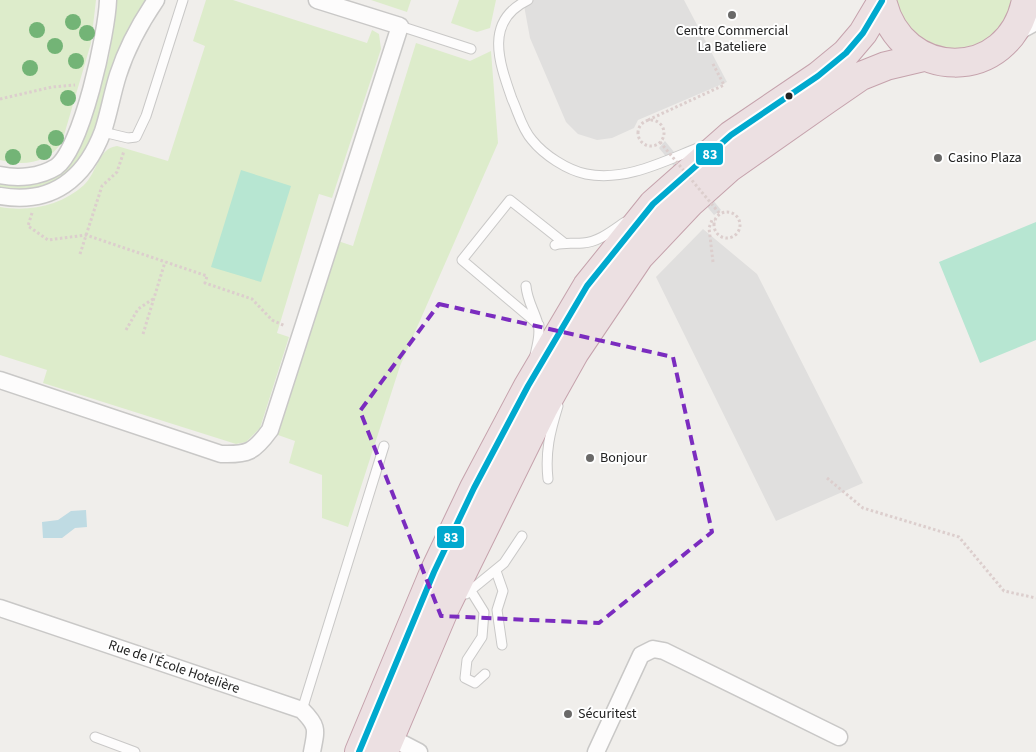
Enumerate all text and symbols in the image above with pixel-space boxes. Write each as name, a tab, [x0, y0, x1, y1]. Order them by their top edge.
marker: Centre Commercial La Bateliere	[726, 9, 738, 21]
place label: Centre Commercial La Bateliere	[676, 21, 789, 57]
unlabelled marker	[784, 91, 794, 101]
line badge: 83	[695, 142, 724, 166]
text: 83	[703, 145, 717, 165]
place label: Casino Plaza	[948, 148, 1022, 168]
marker: Casino Plaza	[932, 152, 944, 164]
place label: Bonjour	[600, 448, 647, 468]
marker: Bonjour	[584, 452, 596, 464]
line badge: 83	[436, 525, 465, 549]
text: 83	[444, 528, 458, 548]
street label: Rue de l'École Hotelière	[106, 635, 242, 699]
place label: Sécuritest	[578, 704, 637, 724]
marker: Sécuritest	[562, 708, 574, 720]

